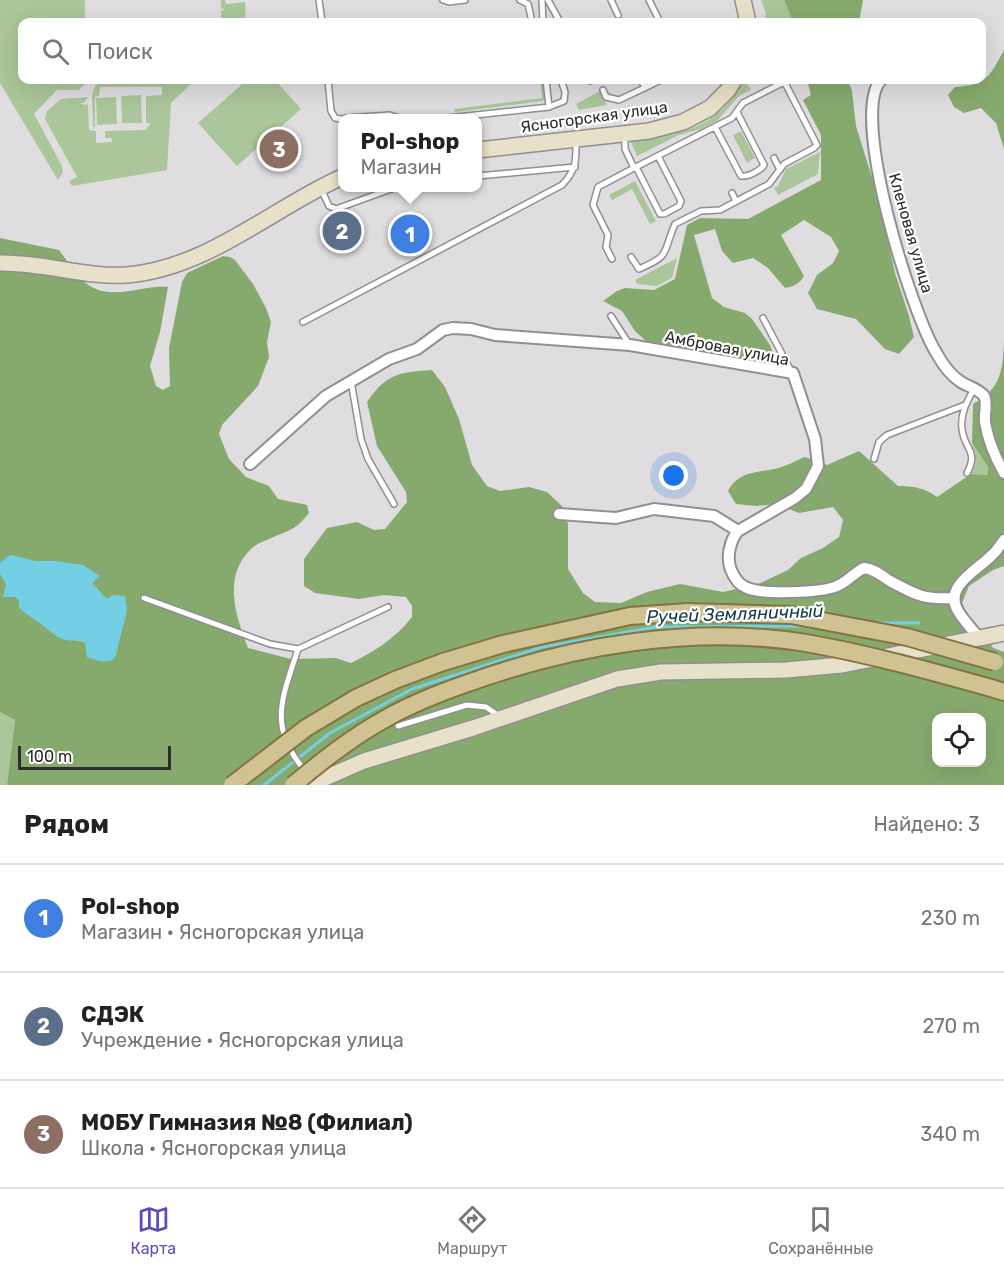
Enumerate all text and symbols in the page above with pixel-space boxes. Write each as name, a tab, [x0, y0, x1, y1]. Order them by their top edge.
search box	[18, 18, 986, 84]
icon: search	[39, 35, 72, 68]
text: Поиск	[87, 38, 153, 65]
street label: Ясногорская улица	[519, 97, 669, 137]
popup	[338, 114, 482, 192]
pin: 3	[260, 126, 298, 172]
text: Pol-shop	[361, 128, 459, 155]
text: Магазин	[361, 155, 442, 179]
street label: Кленовая улица	[885, 171, 937, 295]
pin: 2	[322, 208, 362, 254]
pin: 1	[390, 212, 430, 256]
street label: Амбровая улица	[663, 327, 791, 369]
your location	[659, 461, 688, 490]
water label: Ручей Земляничный	[646, 600, 824, 628]
map controls	[932, 713, 986, 767]
button: locate	[932, 713, 986, 767]
scale bar	[18, 743, 171, 770]
text: 100 m	[27, 747, 72, 766]
text: Рядом	[24, 809, 109, 840]
text: Найдено: 3	[874, 812, 980, 836]
text: Pol-shop	[81, 893, 180, 920]
text: 1	[39, 906, 48, 930]
text: 230 m	[921, 906, 980, 930]
text: Магазин · Ясногорская улица	[81, 920, 364, 944]
text: СДЭК	[81, 1001, 144, 1028]
text: 2	[37, 1014, 50, 1038]
text: 270 m	[923, 1014, 980, 1038]
text: Учреждение · Ясногорская улица	[81, 1028, 404, 1052]
text: МОБУ Гимназия №8 (Филиал)	[81, 1109, 413, 1136]
text: 3	[37, 1122, 50, 1146]
text: 340 m	[920, 1122, 980, 1146]
text: Школа · Ясногорская улица	[81, 1136, 347, 1160]
tab: Карта	[131, 1203, 176, 1258]
tab: Маршрут	[437, 1203, 507, 1258]
tab: Сохранённые	[768, 1203, 873, 1258]

